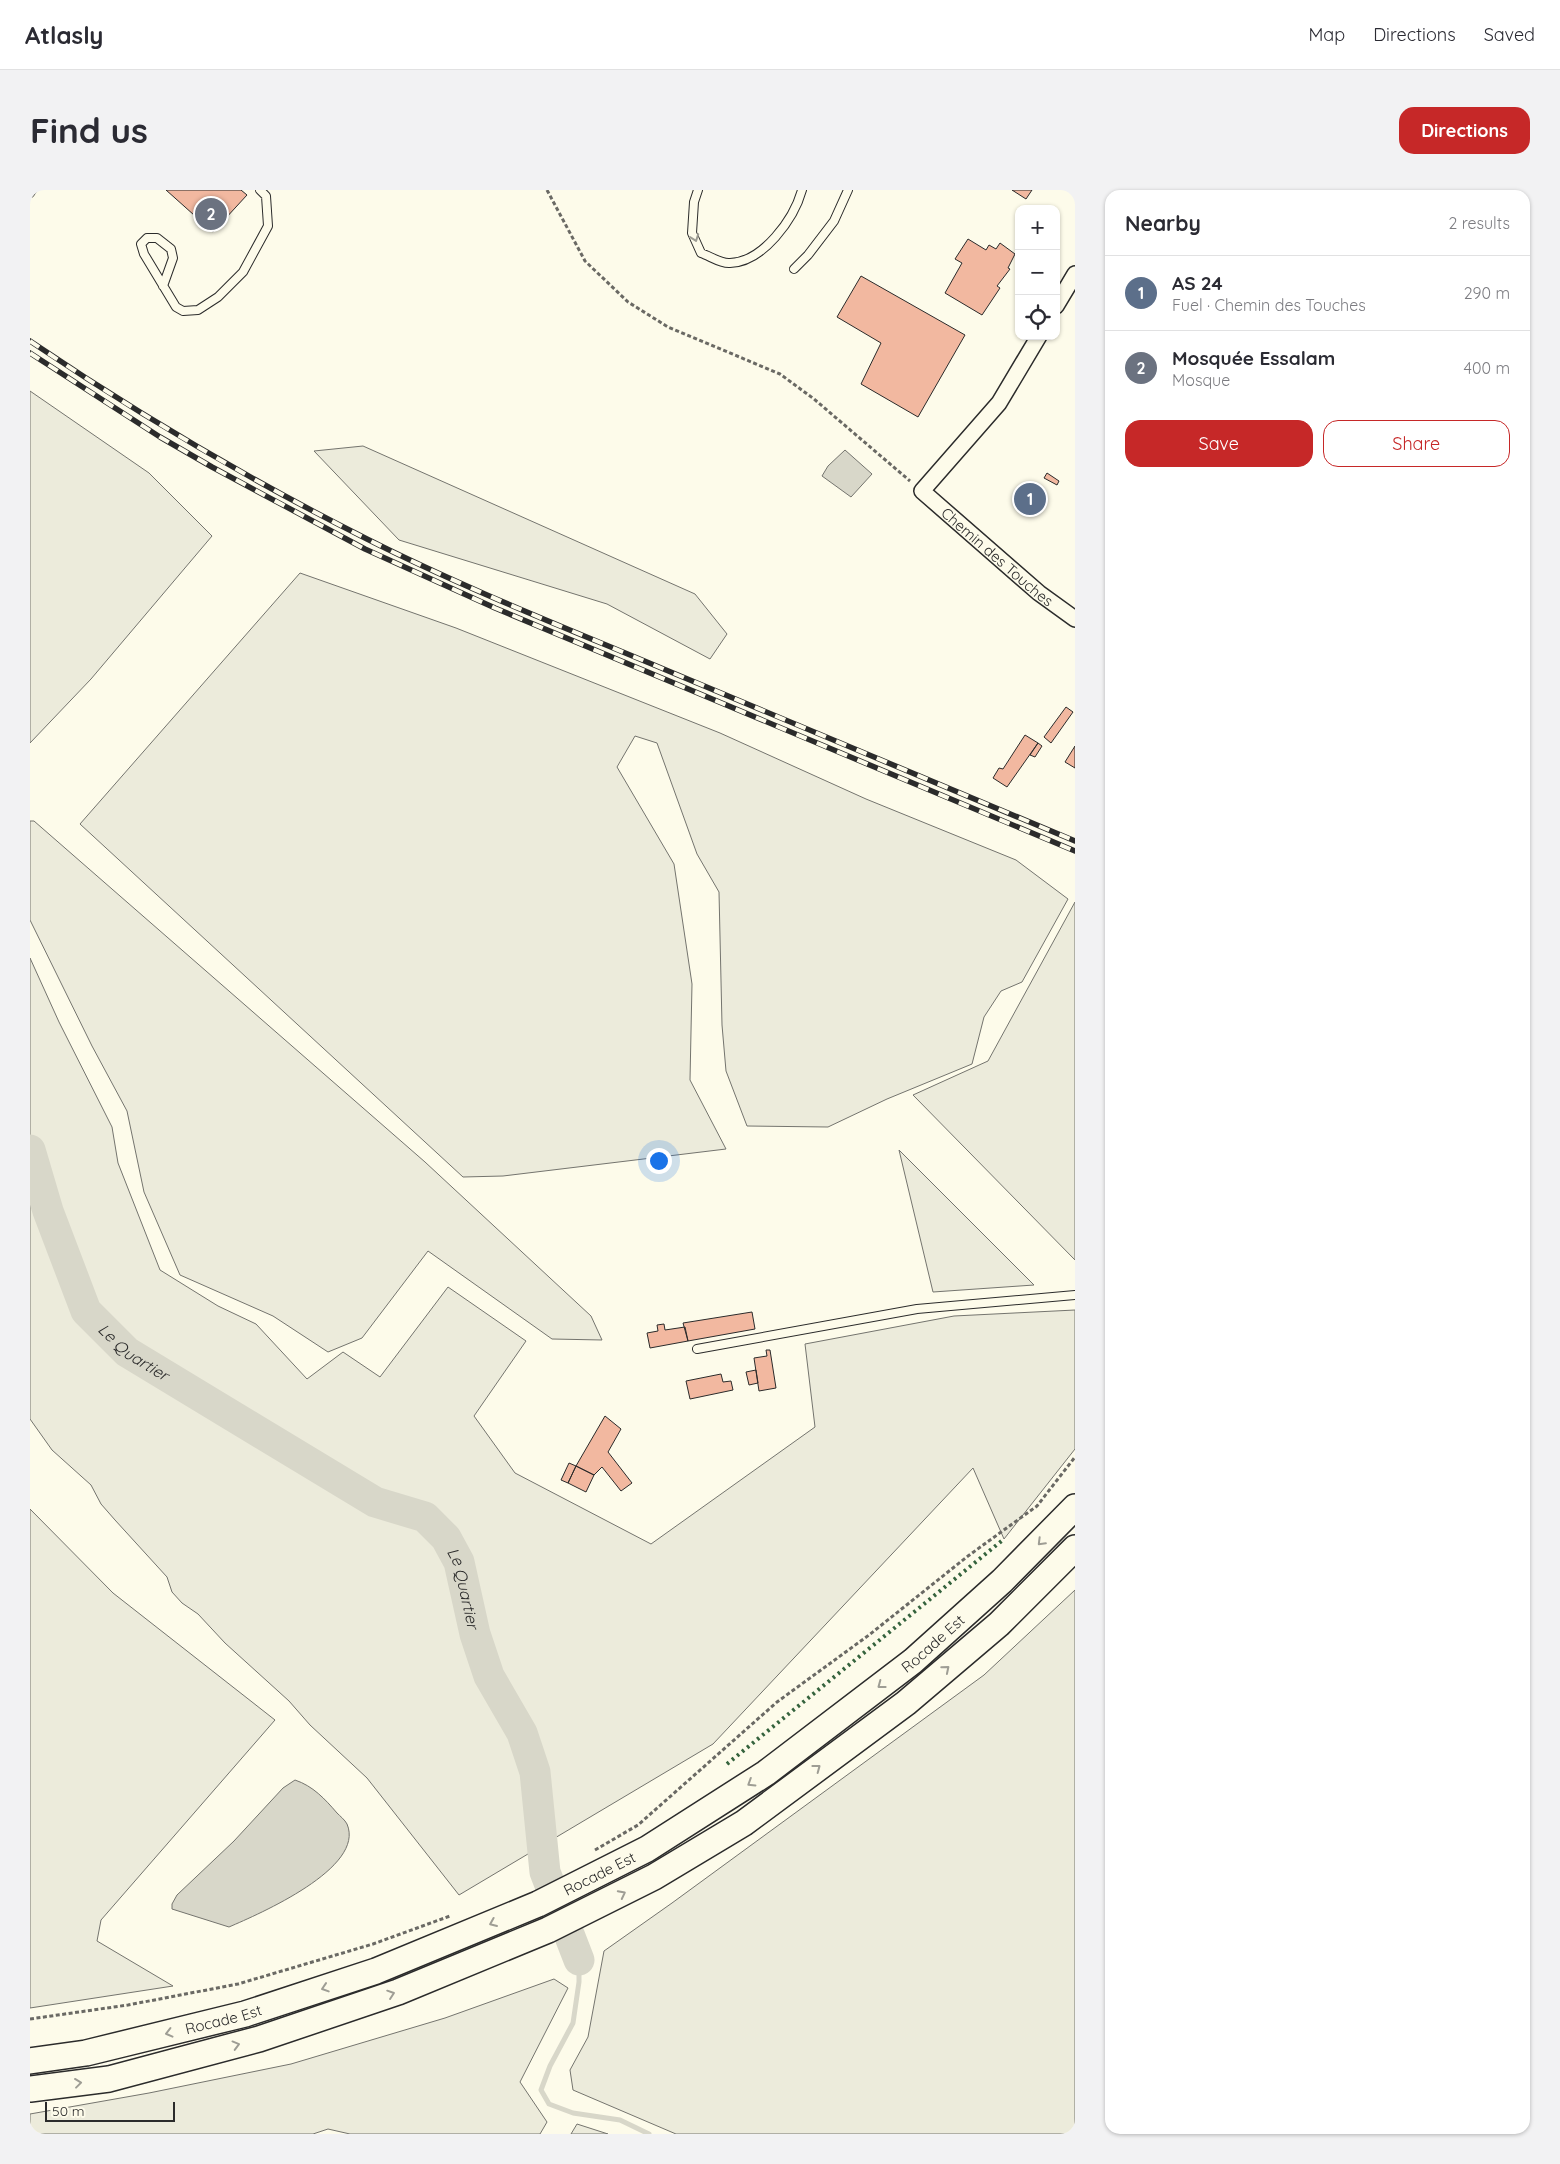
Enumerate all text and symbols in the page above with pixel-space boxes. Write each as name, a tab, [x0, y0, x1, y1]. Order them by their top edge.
text: Atlasly	[25, 20, 103, 50]
text: Map	[1308, 23, 1345, 46]
text: Directions	[1373, 23, 1456, 46]
text: Saved	[1484, 23, 1535, 46]
button: Directions	[1399, 107, 1530, 154]
text: Find us	[30, 108, 148, 152]
pin: 2	[195, 195, 227, 233]
map controls	[1015, 205, 1060, 340]
button: +	[1015, 205, 1060, 250]
text: Nearby	[1125, 210, 1201, 236]
text: 2 results	[1448, 213, 1510, 233]
one-way arrow	[689, 233, 699, 241]
button: −	[1015, 250, 1060, 295]
text: AS 24	[1172, 271, 1223, 295]
text: 1	[1138, 283, 1144, 303]
text: 290 m	[1464, 283, 1510, 303]
button: locate	[1015, 295, 1060, 340]
text: Fuel · Chemin des Touches	[1172, 295, 1366, 315]
text: Mosquée Essalam	[1172, 346, 1335, 370]
text: 2	[1136, 358, 1146, 378]
text: 400 m	[1464, 358, 1510, 378]
text: Mosque	[1172, 370, 1230, 390]
button: Save	[1125, 420, 1313, 467]
button: Share	[1323, 420, 1510, 467]
pin: 1	[1014, 480, 1046, 518]
street label: Chemin des Touches	[938, 503, 1057, 610]
your location	[646, 1148, 672, 1174]
water label: Le Quartier	[94, 1319, 174, 1386]
one-way arrow	[1038, 1536, 1047, 1545]
water label: Le Quartier	[443, 1544, 484, 1632]
street label: Rocade Est	[897, 1610, 968, 1676]
one-way arrow	[940, 1666, 949, 1675]
one-way arrow	[878, 1680, 887, 1688]
one-way arrow	[811, 1766, 820, 1774]
one-way arrow	[748, 1777, 757, 1786]
street label: Rocade Est	[560, 1847, 638, 1899]
one-way arrow	[617, 1890, 626, 1900]
one-way arrow	[489, 1916, 498, 1927]
one-way arrow	[322, 1982, 330, 1992]
one-way arrow	[386, 1990, 394, 2000]
street label: Rocade Est	[183, 2000, 264, 2038]
one-way arrow	[166, 2027, 174, 2037]
one-way arrow	[232, 2040, 241, 2051]
one-way arrow	[74, 2078, 83, 2088]
scale bar	[45, 2099, 175, 2122]
text: 50 m	[52, 2102, 85, 2120]

